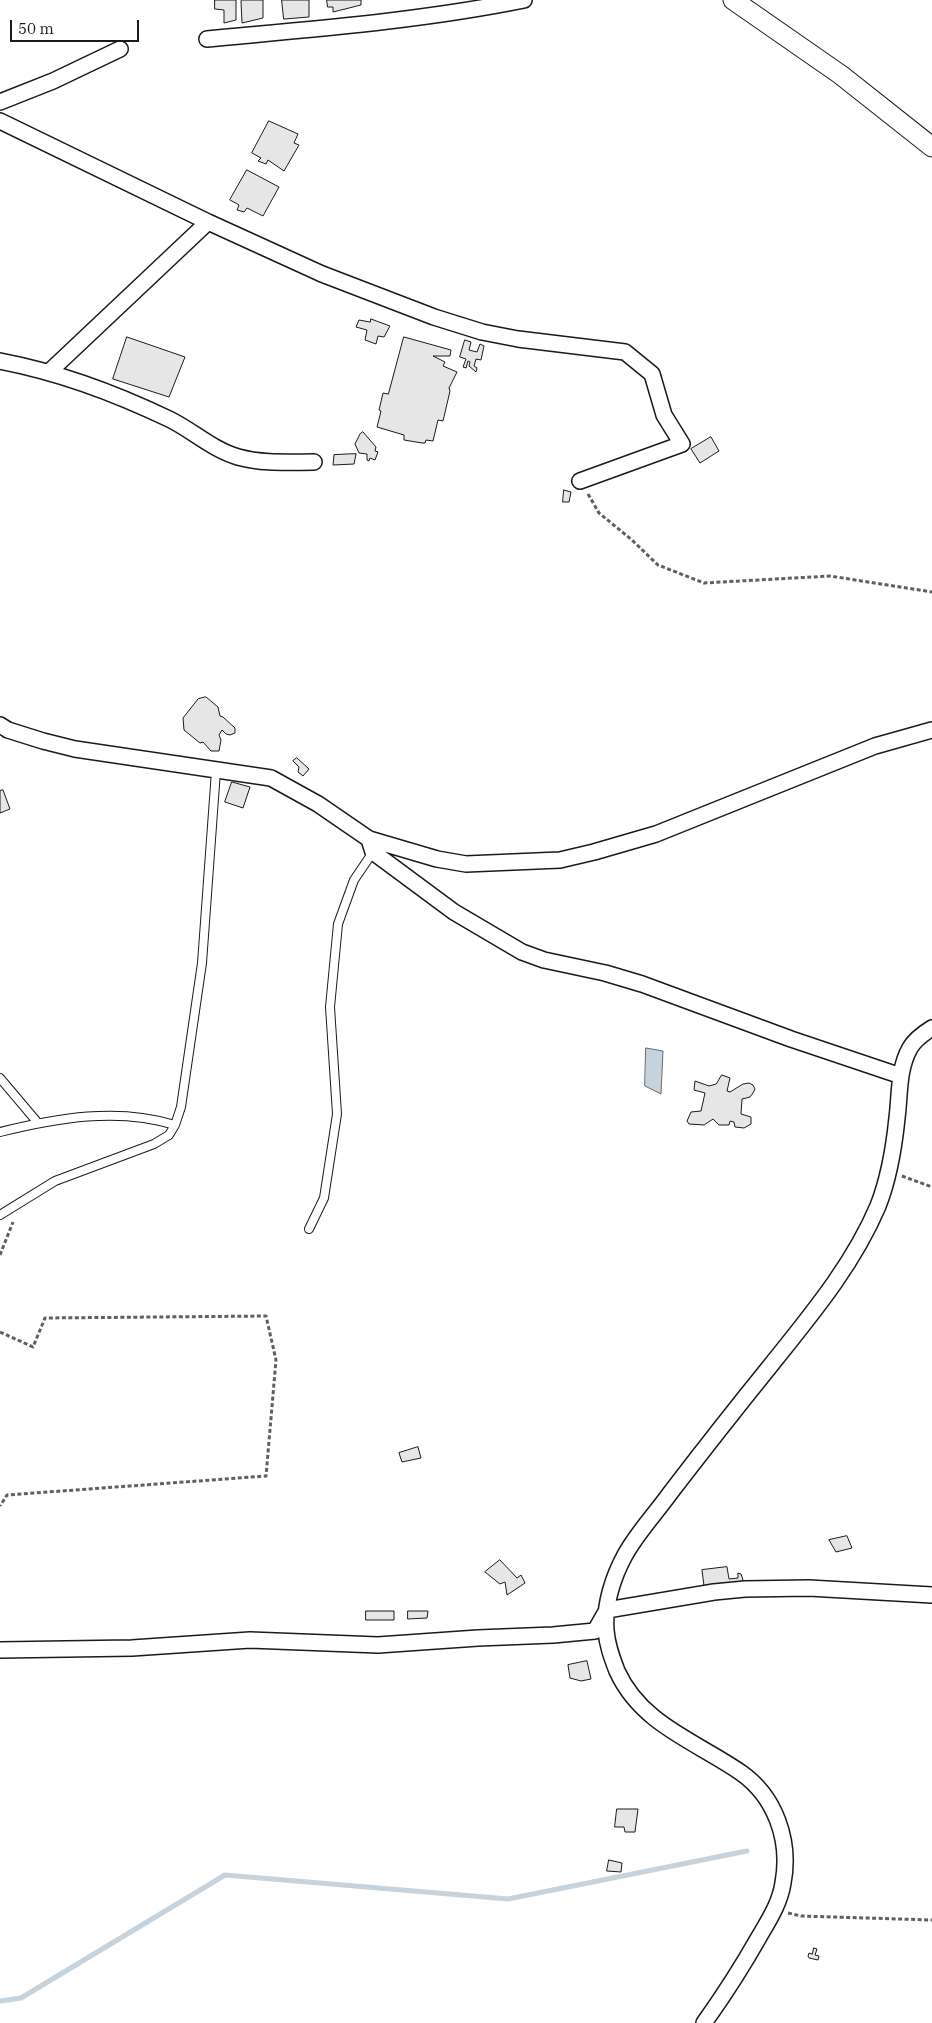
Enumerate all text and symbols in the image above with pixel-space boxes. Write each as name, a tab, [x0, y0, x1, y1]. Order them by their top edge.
scale bar	[12, 10, 141, 42]
text: 50 m	[18, 19, 54, 38]

